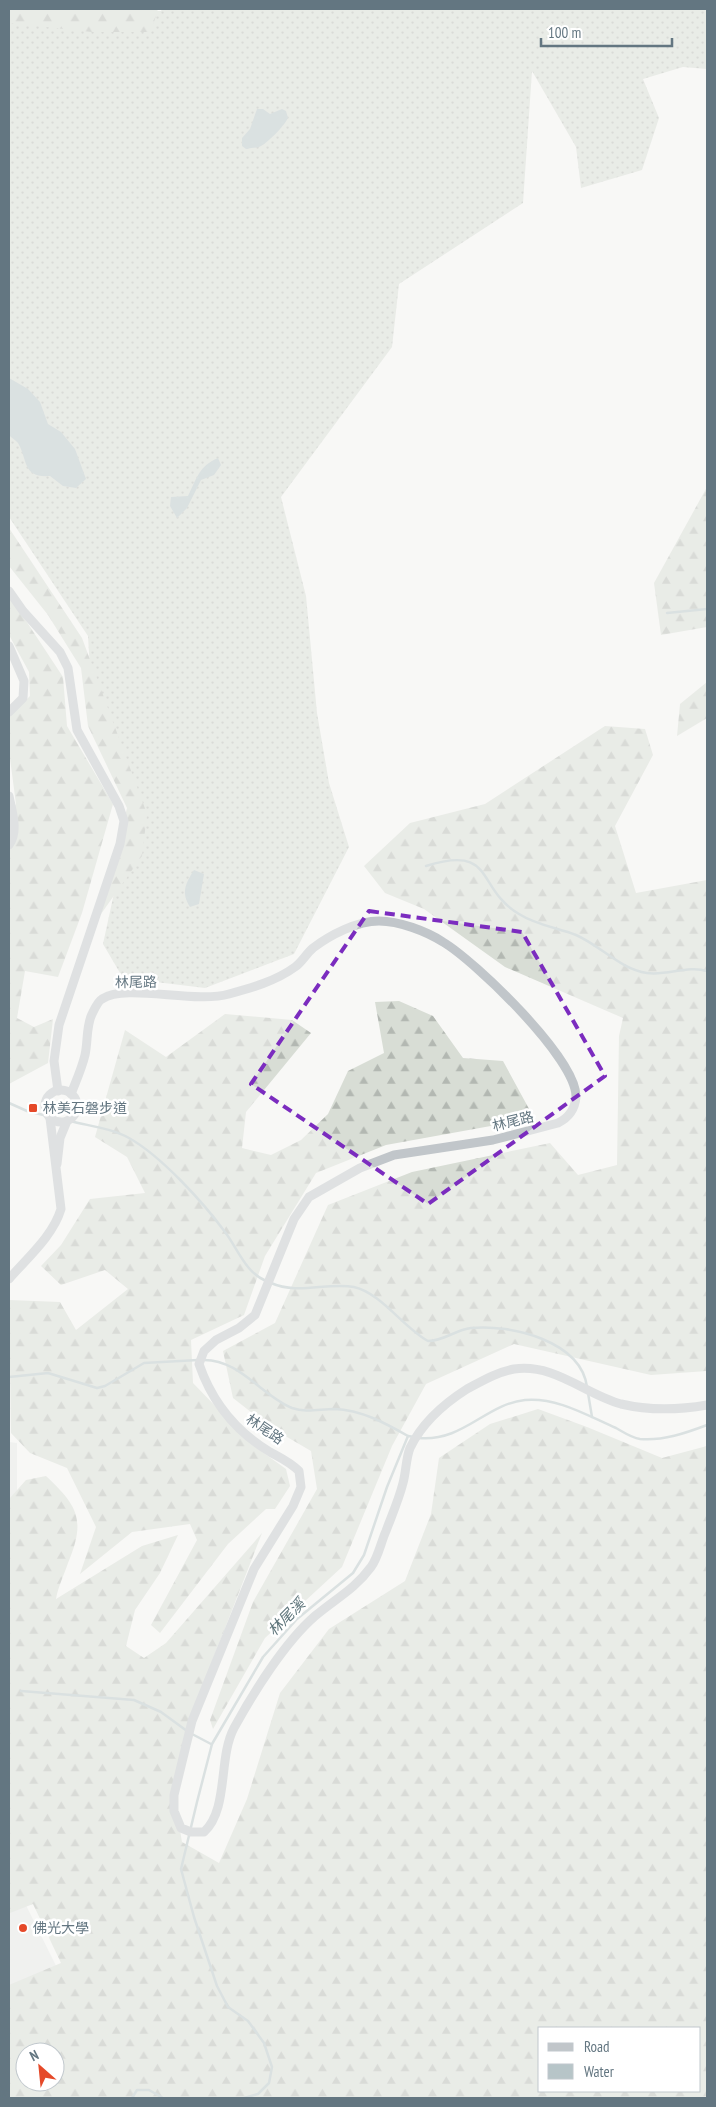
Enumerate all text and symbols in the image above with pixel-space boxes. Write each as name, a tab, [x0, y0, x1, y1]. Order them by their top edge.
scale bar	[541, 15, 672, 47]
text: 100 m	[548, 23, 581, 42]
street label: 林尾路	[115, 973, 157, 991]
place label: 林美石磐步道	[43, 1099, 127, 1117]
marker: 林美石磐步道	[27, 1102, 39, 1114]
street label: 林尾路	[490, 1107, 536, 1135]
street label: 林尾路	[243, 1410, 287, 1448]
water label: 林尾溪	[263, 1593, 310, 1640]
place label: 佛光大學	[33, 1919, 89, 1937]
marker: 佛光大學	[17, 1922, 29, 1934]
legend	[538, 2027, 701, 2092]
text: Road	[584, 2037, 610, 2056]
north arrow	[15, 2042, 65, 2092]
text: N	[27, 2046, 42, 2065]
text: Water	[584, 2062, 615, 2081]

